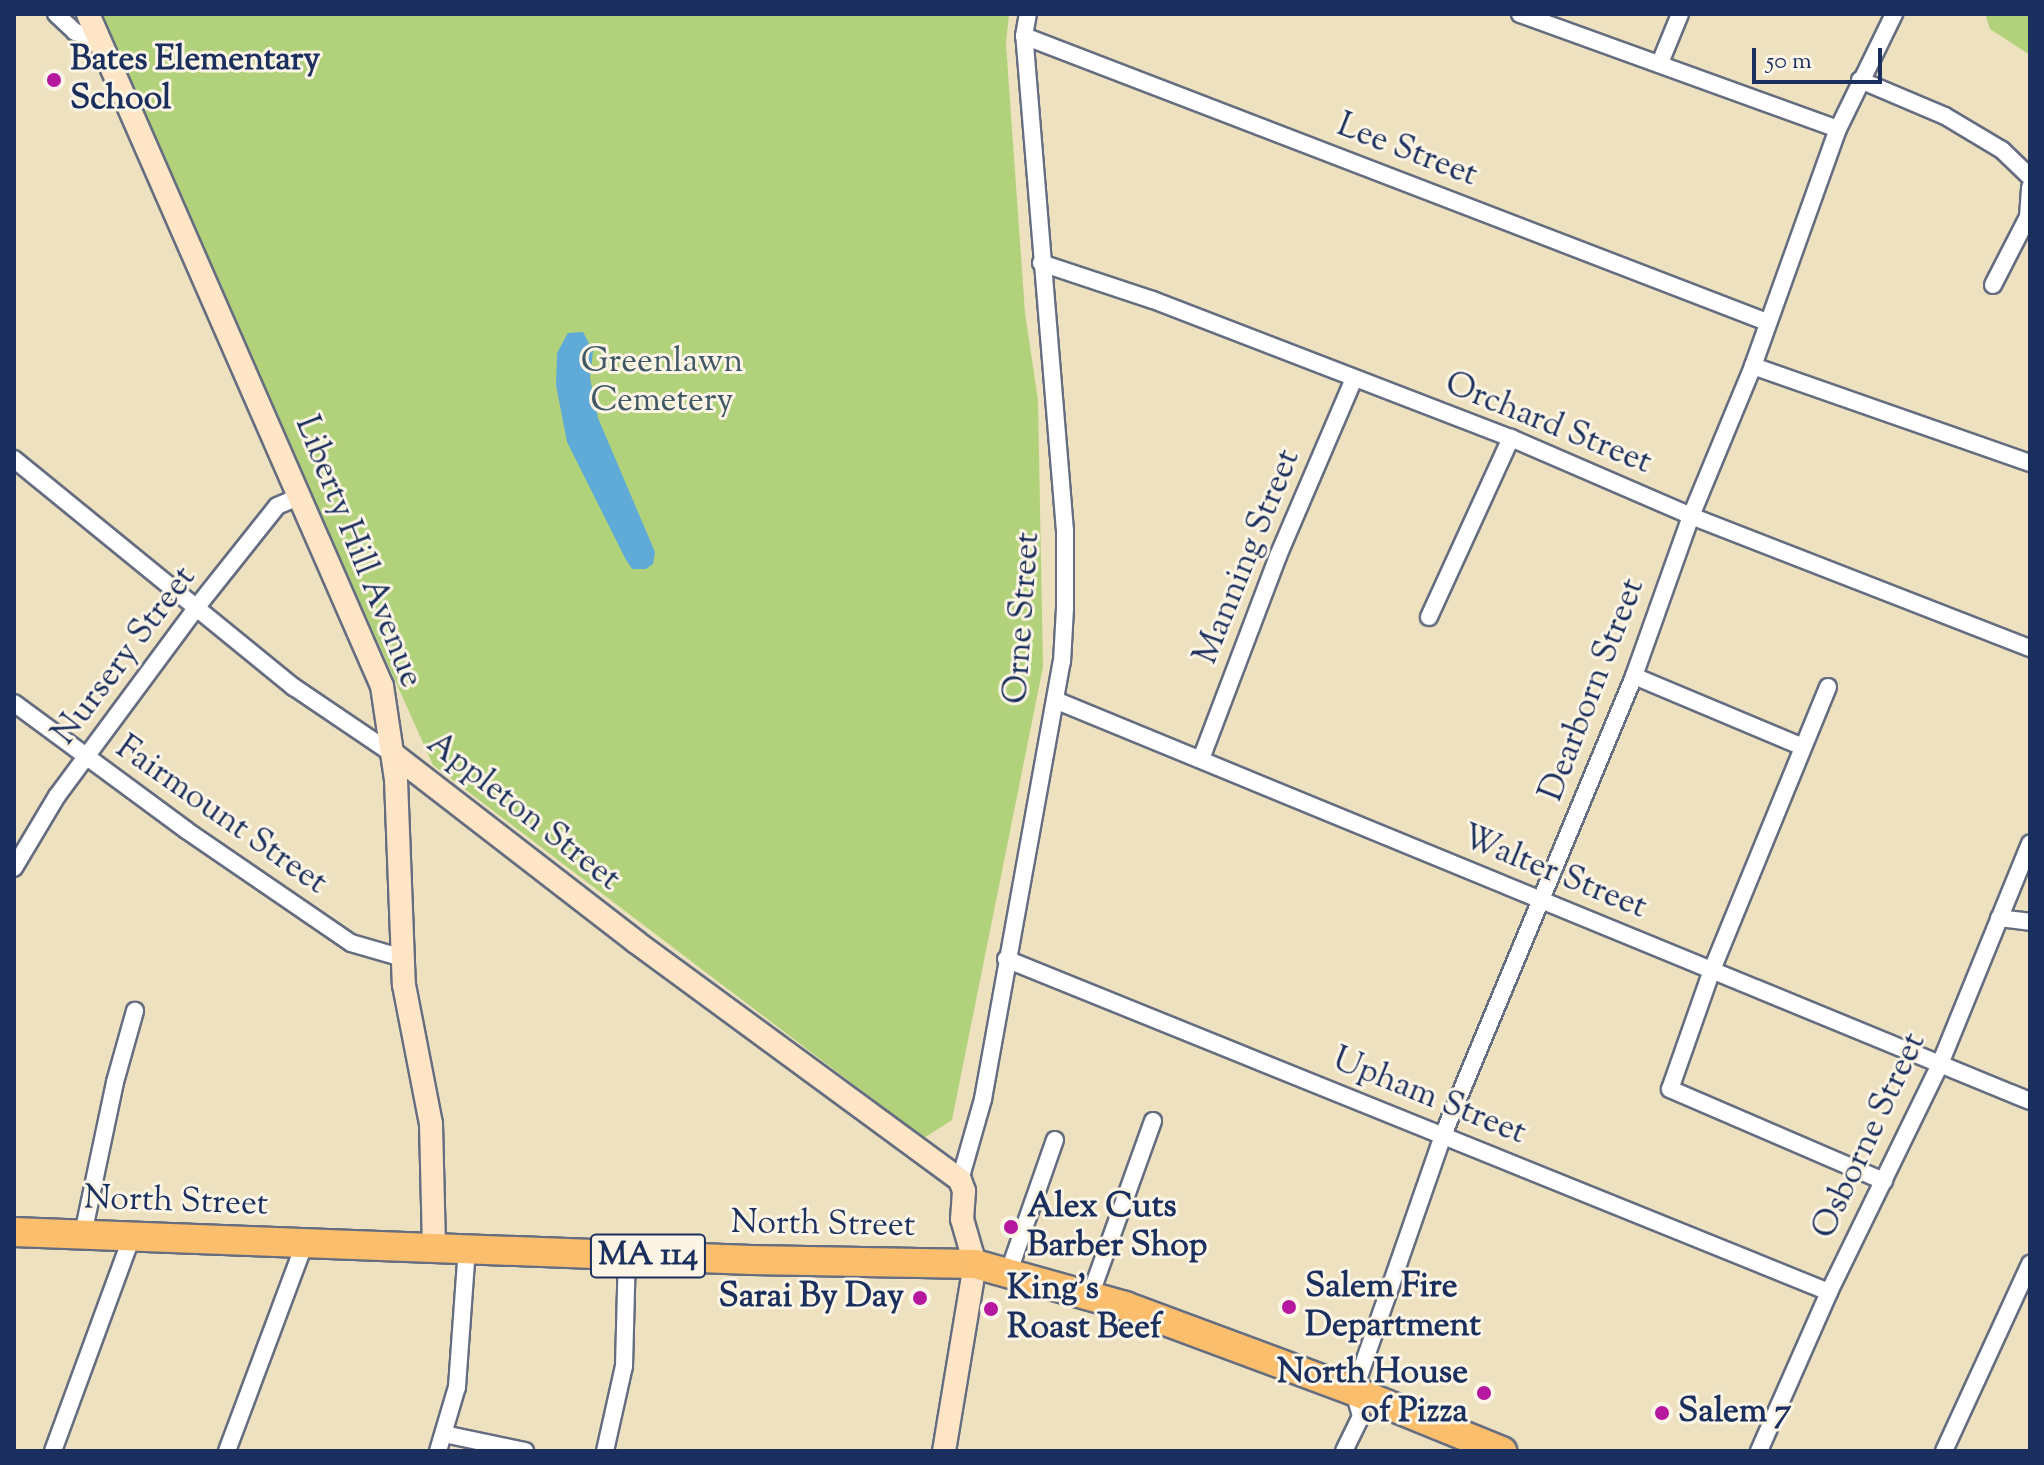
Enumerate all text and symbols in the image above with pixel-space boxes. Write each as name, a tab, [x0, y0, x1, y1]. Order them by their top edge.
scale bar	[1756, 32, 1886, 82]
place label: Bates Elementary School	[70, 40, 320, 120]
text: 50 m	[1766, 45, 1812, 79]
marker: Bates Elementary School	[45, 71, 63, 89]
street label: Lee Street	[1331, 106, 1483, 196]
park label: Greenlawn Cemetery	[581, 342, 743, 422]
street label: Orchard Street	[1439, 364, 1657, 484]
street label: Liberty Hill Avenue	[285, 410, 431, 694]
street label: Manning Street	[1186, 444, 1310, 670]
street label: Orne Street	[997, 531, 1049, 705]
street label: Nursery Street	[45, 559, 205, 753]
street label: Dearborn Street	[1532, 573, 1654, 807]
street label: Appleton Street	[418, 724, 628, 900]
street label: Fairmount Street	[107, 728, 335, 904]
street label: Walter Street	[1456, 817, 1652, 929]
street label: Osborne Street	[1804, 1027, 1936, 1245]
street label: Upham Street	[1326, 1040, 1532, 1154]
street label: North Street	[83, 1178, 269, 1226]
place label: Alex Cuts Barber Shop	[1027, 1187, 1207, 1266]
street label: North Street	[730, 1203, 916, 1247]
marker: Alex Cuts Barber Shop	[1002, 1218, 1020, 1236]
road number: MA 114	[588, 1228, 708, 1284]
place label: Salem Fire Department	[1305, 1267, 1481, 1346]
place label: King's Roast Beef	[1007, 1269, 1162, 1348]
place label: Sarai By Day	[719, 1278, 904, 1318]
marker: Sarai By Day	[911, 1289, 929, 1307]
marker: Salem Fire Department	[1280, 1298, 1298, 1316]
marker: King's Roast Beef	[982, 1300, 1000, 1318]
place label: North House of Pizza	[1277, 1353, 1468, 1432]
marker: North House of Pizza	[1475, 1384, 1493, 1402]
place label: Salem 7	[1678, 1393, 1791, 1433]
marker: Salem 7	[1653, 1404, 1671, 1422]

